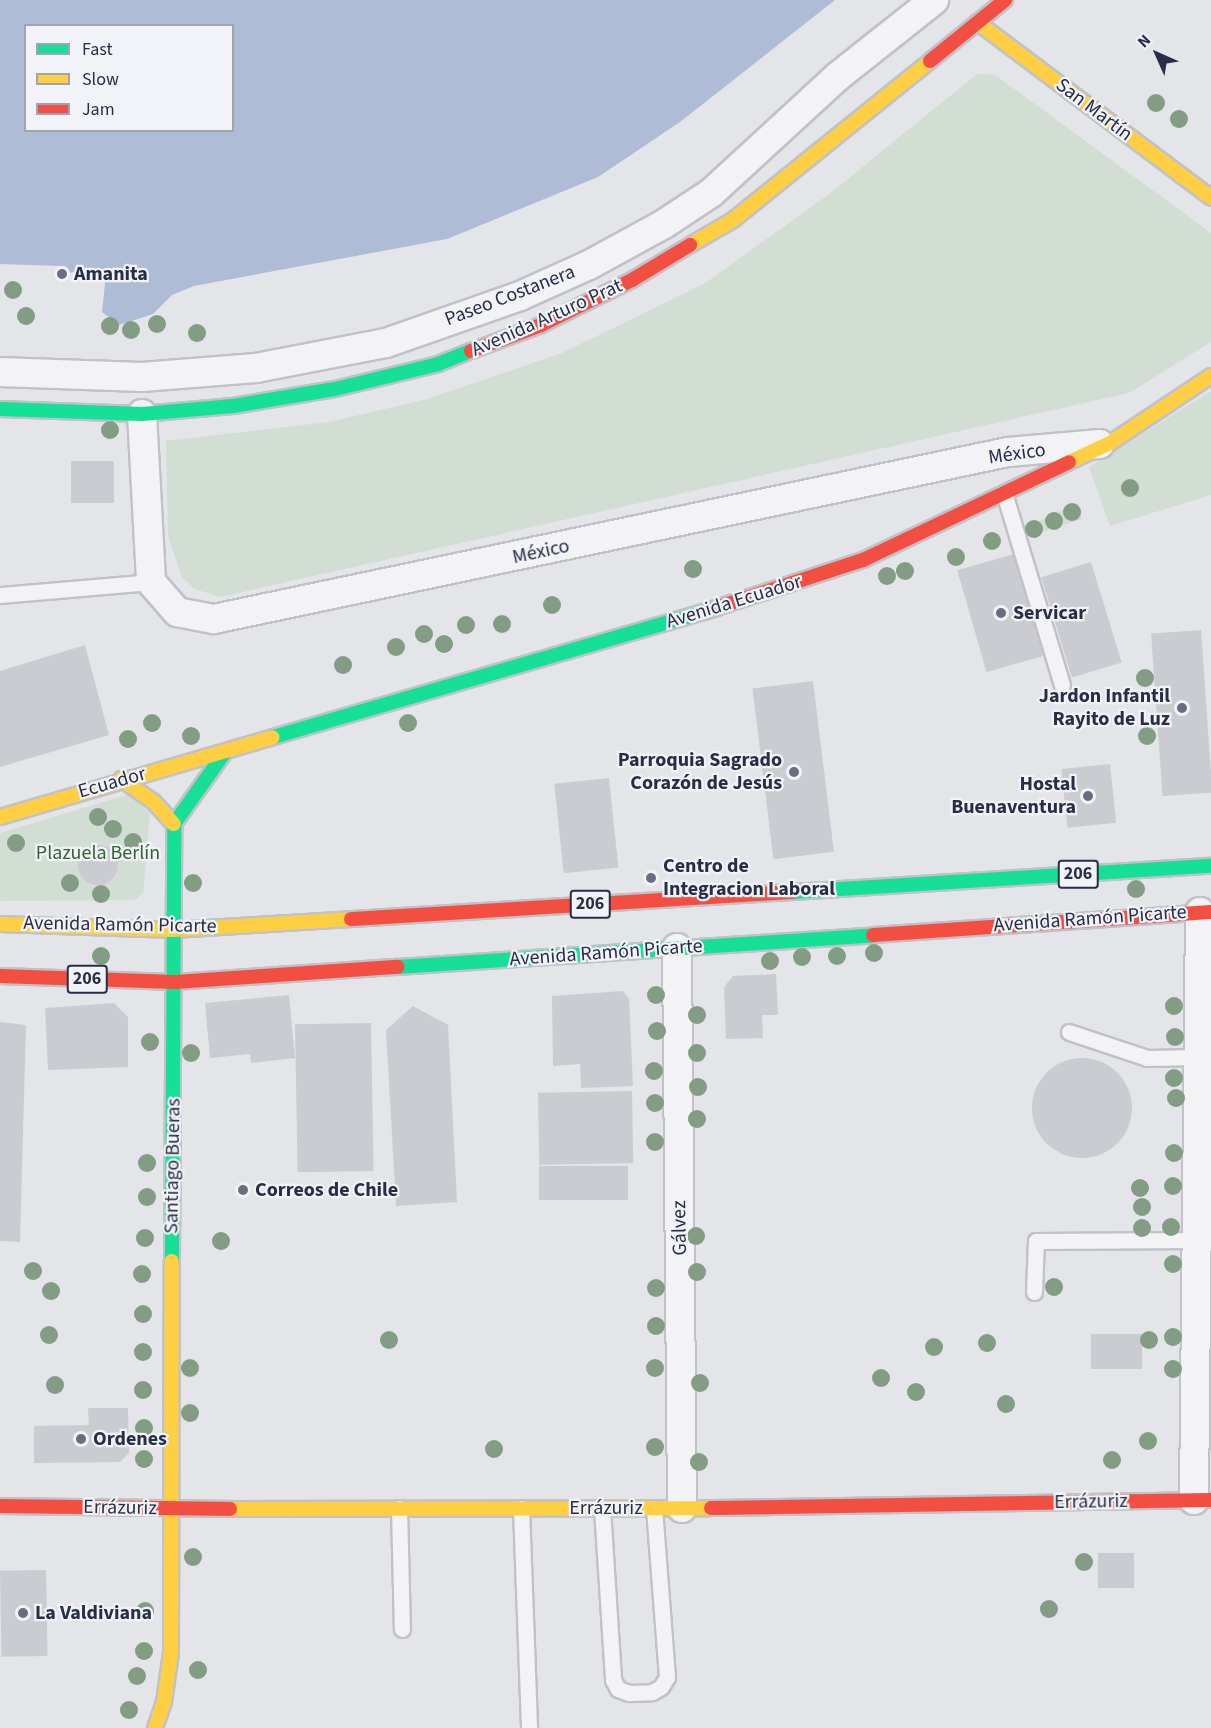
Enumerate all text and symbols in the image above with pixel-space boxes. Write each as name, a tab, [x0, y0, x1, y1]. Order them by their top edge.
legend	[24, 24, 234, 132]
north arrow	[1127, 24, 1187, 84]
text: N	[1133, 30, 1156, 53]
text: Fast	[82, 37, 113, 62]
text: Slow	[82, 67, 119, 92]
street label: San Martín	[1051, 73, 1137, 147]
text: Jam	[82, 97, 115, 122]
street label: Paseo Costanera	[441, 260, 579, 332]
place label: Amanita	[74, 262, 148, 286]
marker: Amanita	[55, 267, 69, 281]
street label: Avenida Arturo Prat	[468, 274, 626, 362]
street label: México	[987, 438, 1047, 470]
street label: México	[510, 534, 572, 570]
street label: Avenida Ecuador	[663, 570, 805, 634]
place label: Servicar	[1013, 601, 1086, 625]
marker: Servicar	[994, 606, 1008, 620]
place label: Jardon Infantil Rayito de Luz	[1039, 684, 1170, 731]
marker: Jardon Infantil Rayito de Luz	[1175, 701, 1189, 715]
place label: Parroquia Sagrado Corazón de Jesús	[618, 748, 782, 795]
street label: Ecuador	[75, 762, 149, 804]
marker: Parroquia Sagrado Corazón de Jesús	[787, 765, 801, 779]
place label: Hostal Buenaventura	[951, 772, 1076, 819]
marker: Hostal Buenaventura	[1081, 789, 1095, 803]
park label: Plazuela Berlín	[36, 841, 160, 865]
place label: Centro de Integracion Laboral	[663, 855, 835, 902]
road number: 206	[1057, 859, 1099, 889]
marker: Centro de Integracion Laboral	[644, 871, 658, 885]
road number: 206	[569, 889, 611, 919]
street label: Avenida Ramón Picarte	[993, 900, 1187, 938]
street label: Avenida Ramón Picarte	[23, 911, 217, 939]
street label: Avenida Ramón Picarte	[509, 934, 703, 972]
road number: 206	[66, 964, 108, 994]
street label: Santiago Bueras	[160, 1098, 186, 1234]
place label: Correos de Chile	[255, 1178, 398, 1202]
marker: Correos de Chile	[236, 1183, 250, 1197]
street label: Gálvez	[668, 1200, 692, 1256]
place label: Ordenes	[93, 1427, 167, 1451]
marker: Ordenes	[74, 1432, 88, 1446]
street label: Errázuriz	[1054, 1489, 1128, 1515]
street label: Errázuriz	[83, 1495, 157, 1521]
street label: Errázuriz	[569, 1496, 643, 1520]
place label: La Valdiviana	[35, 1601, 152, 1625]
marker: La Valdiviana	[16, 1606, 30, 1620]

